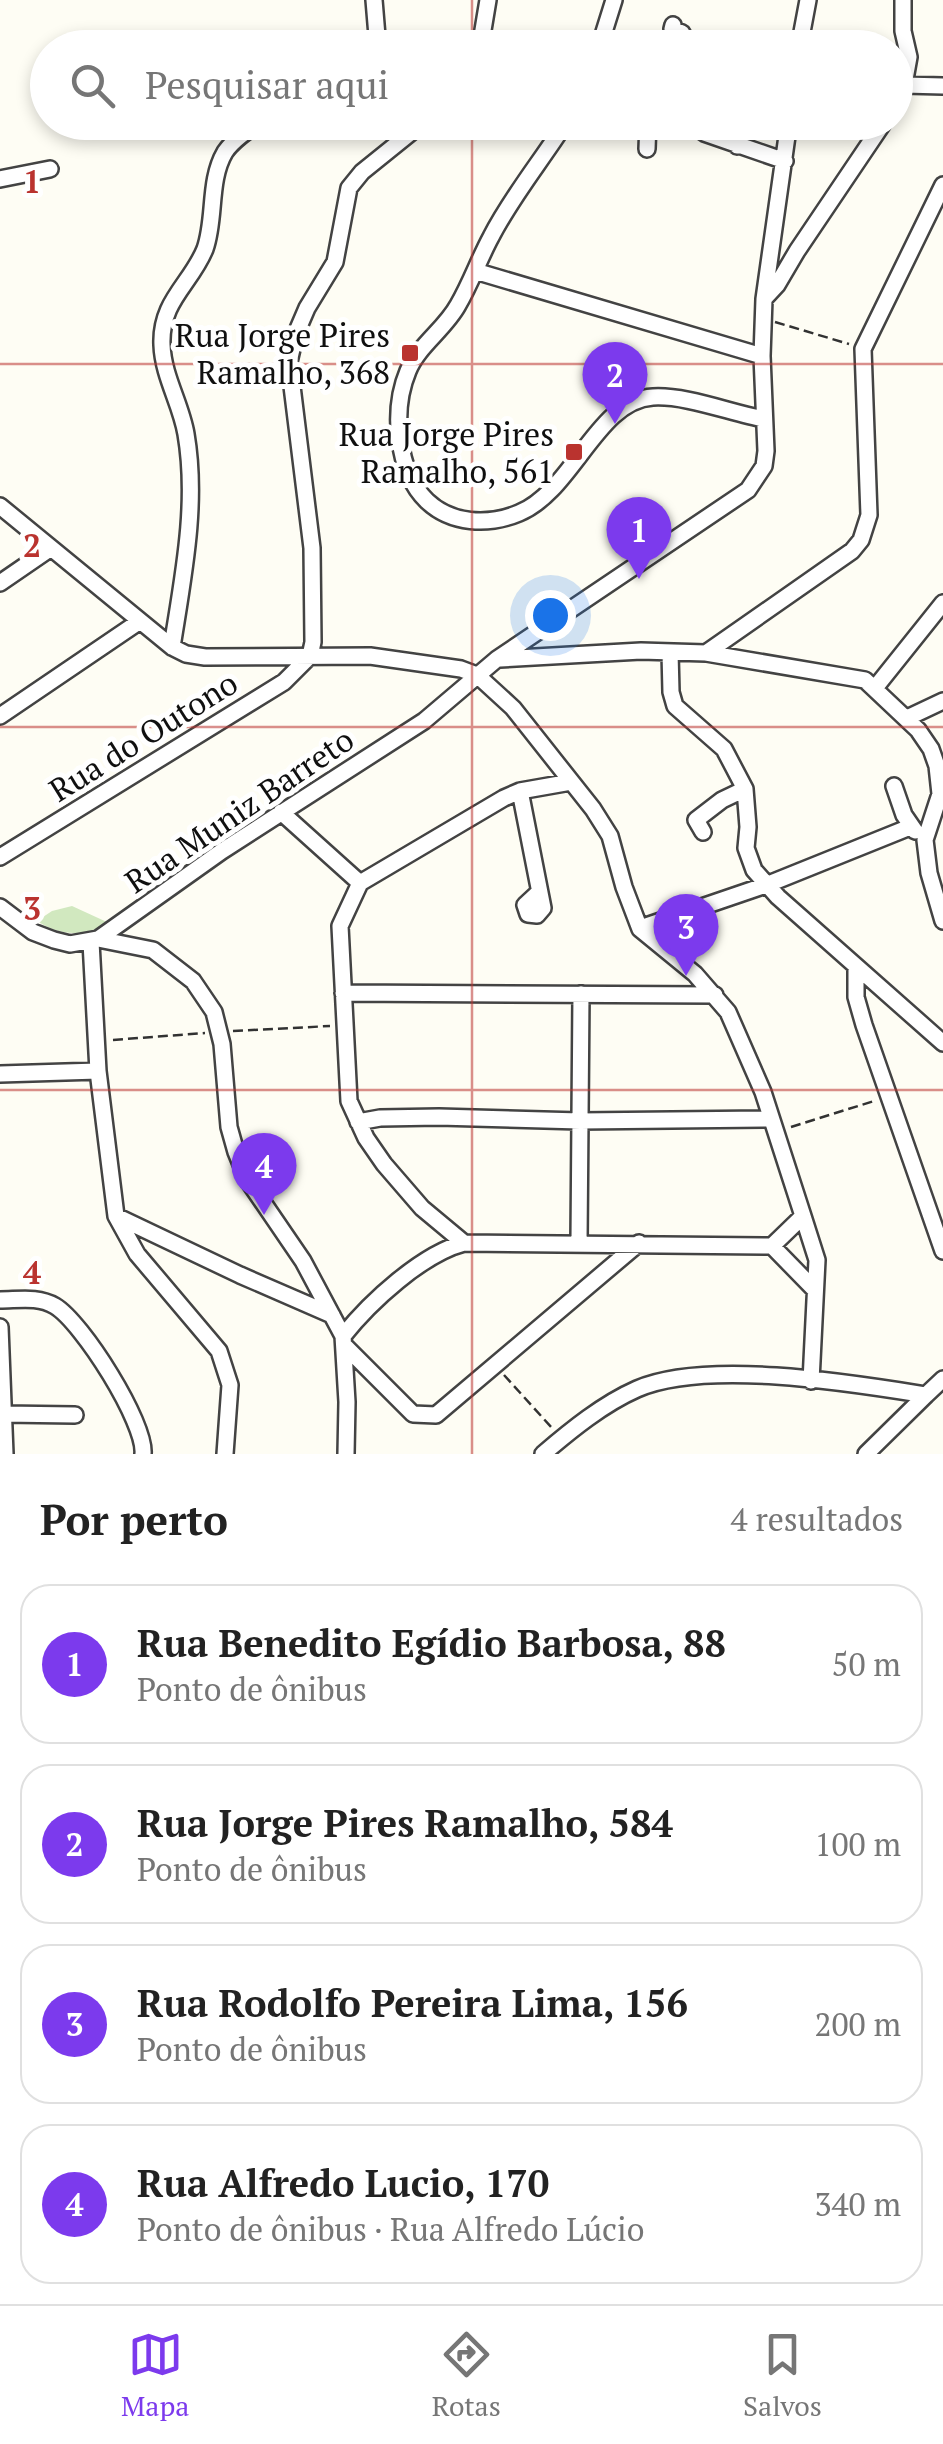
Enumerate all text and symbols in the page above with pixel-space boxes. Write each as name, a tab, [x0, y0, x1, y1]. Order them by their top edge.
search box	[30, 30, 913, 140]
icon: search	[65, 58, 120, 113]
text: Pesquisar aqui	[145, 60, 389, 110]
text: 1	[23, 160, 41, 202]
place label: Rua Jorge Pires Ramalho, 368	[175, 314, 390, 393]
marker: Rua Jorge Pires Ramalho, 368	[399, 342, 421, 364]
pin: 2	[582, 342, 648, 424]
place label: Rua Jorge Pires Ramalho, 561	[339, 413, 554, 492]
marker: Rua Jorge Pires Ramalho, 561	[563, 441, 585, 463]
pin: 1	[606, 496, 672, 579]
text: 2	[23, 524, 41, 566]
your location	[525, 590, 576, 641]
street label: Rua do Outono	[41, 661, 245, 811]
street label: Rua Muniz Barreto	[117, 718, 361, 902]
text: 3	[23, 887, 41, 929]
pin: 3	[654, 894, 718, 976]
pin: 4	[232, 1132, 296, 1215]
text: 4	[23, 1251, 41, 1293]
text: Por perto	[40, 1491, 228, 1547]
text: 4 resultados	[731, 1498, 903, 1540]
text: Rua Benedito Egídio Barbosa, 88	[137, 1618, 726, 1668]
text: 1	[65, 1643, 84, 1685]
text: 50 m	[831, 1643, 901, 1685]
text: Ponto de ônibus	[137, 1668, 367, 1710]
text: Rua Jorge Pires Ramalho, 584	[137, 1798, 673, 1848]
text: 2	[65, 1823, 84, 1865]
text: 100 m	[814, 1823, 901, 1865]
text: Ponto de ônibus	[137, 1848, 367, 1890]
text: Rua Rodolfo Pereira Lima, 156	[137, 1978, 688, 2028]
text: 3	[65, 2003, 84, 2045]
text: 200 m	[814, 2003, 901, 2045]
text: Ponto de ônibus	[137, 2028, 367, 2070]
text: Rua Alfredo Lucio, 170	[137, 2158, 549, 2208]
text: 4	[65, 2183, 84, 2225]
text: 340 m	[814, 2183, 901, 2225]
text: Ponto de ônibus · Rua Alfredo Lúcio	[137, 2208, 644, 2250]
tab: Mapa	[121, 2327, 190, 2424]
tab: Rotas	[432, 2327, 501, 2424]
tab: Salvos	[743, 2327, 822, 2424]

